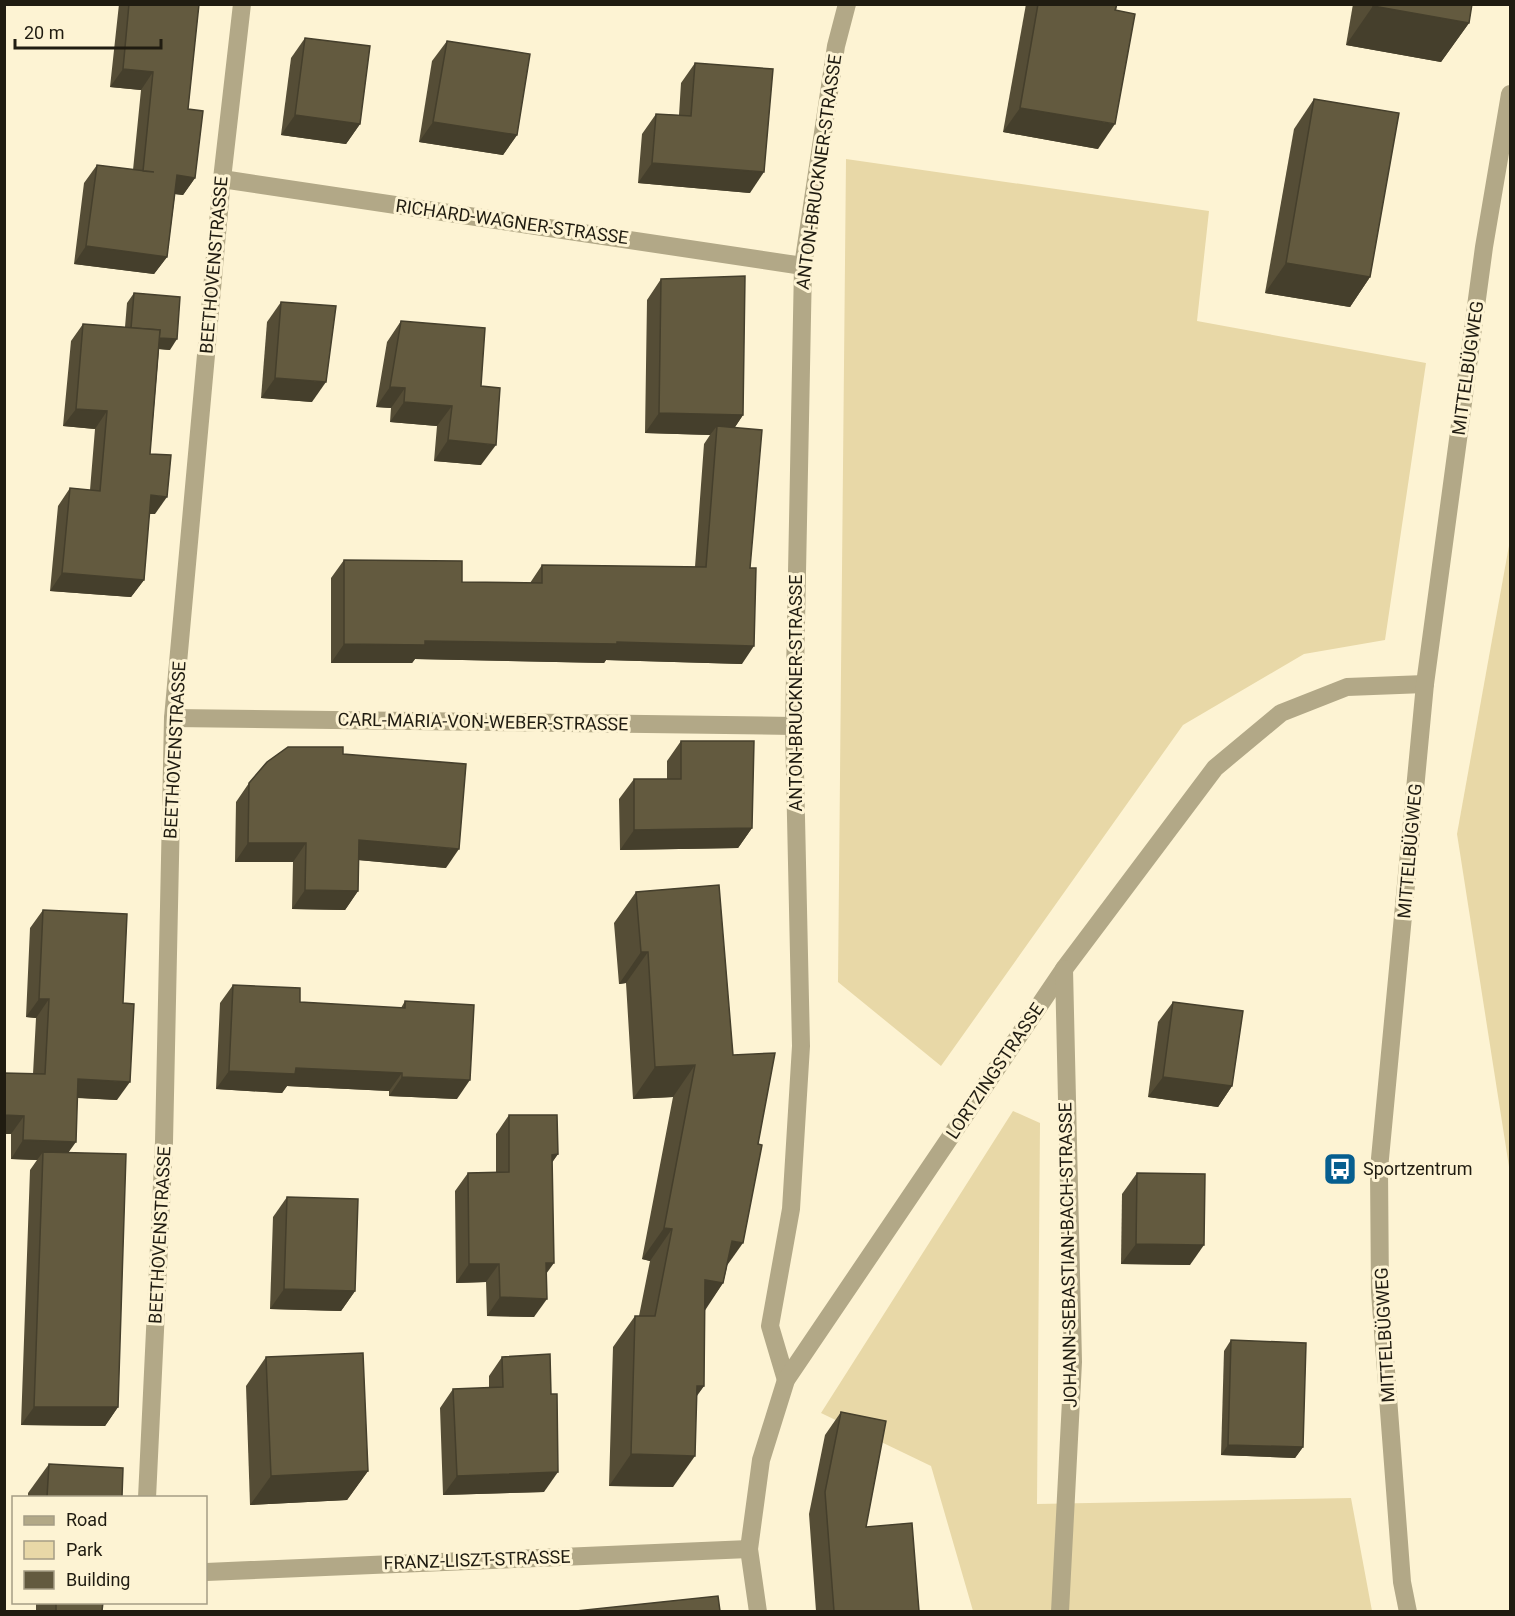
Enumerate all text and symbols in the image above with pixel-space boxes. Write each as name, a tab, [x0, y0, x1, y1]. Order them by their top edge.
scale bar	[15, 12, 160, 50]
text: 20 m	[24, 22, 64, 43]
street label: ANTON-BRUCKNER-STRASSE	[792, 53, 845, 291]
street label: BEETHOVENSTRASSE	[195, 175, 232, 355]
street label: RICHARD-WAGNER-STRASSE	[394, 195, 630, 248]
street label: MITTELBÜGWEG	[1448, 299, 1487, 436]
street label: ANTON-BRUCKNER-STRASSE	[785, 574, 806, 812]
street label: BEETHOVENSTRASSE	[159, 661, 190, 839]
street label: CARL-MARIA-VON-WEBER-STRASSE	[337, 708, 629, 735]
street label: MITTELBÜGWEG	[1393, 783, 1426, 919]
street label: LORTZINGSTRASSE	[941, 999, 1048, 1143]
street label: JOHANN-SEBASTIAN-BACH-STRASSE	[1054, 1102, 1081, 1408]
street label: BEETHOVENSTRASSE	[144, 1146, 175, 1324]
bus stop icon: Sportzentrum	[1322, 1151, 1358, 1187]
place label: Sportzentrum	[1363, 1158, 1472, 1179]
street label: MITTELBÜGWEG	[1370, 1267, 1399, 1403]
legend	[12, 1496, 207, 1604]
text: Road	[66, 1509, 107, 1530]
text: Park	[66, 1539, 103, 1560]
street label: FRANZ-LISZT-STRASSE	[383, 1546, 571, 1573]
text: Building	[66, 1569, 130, 1590]

